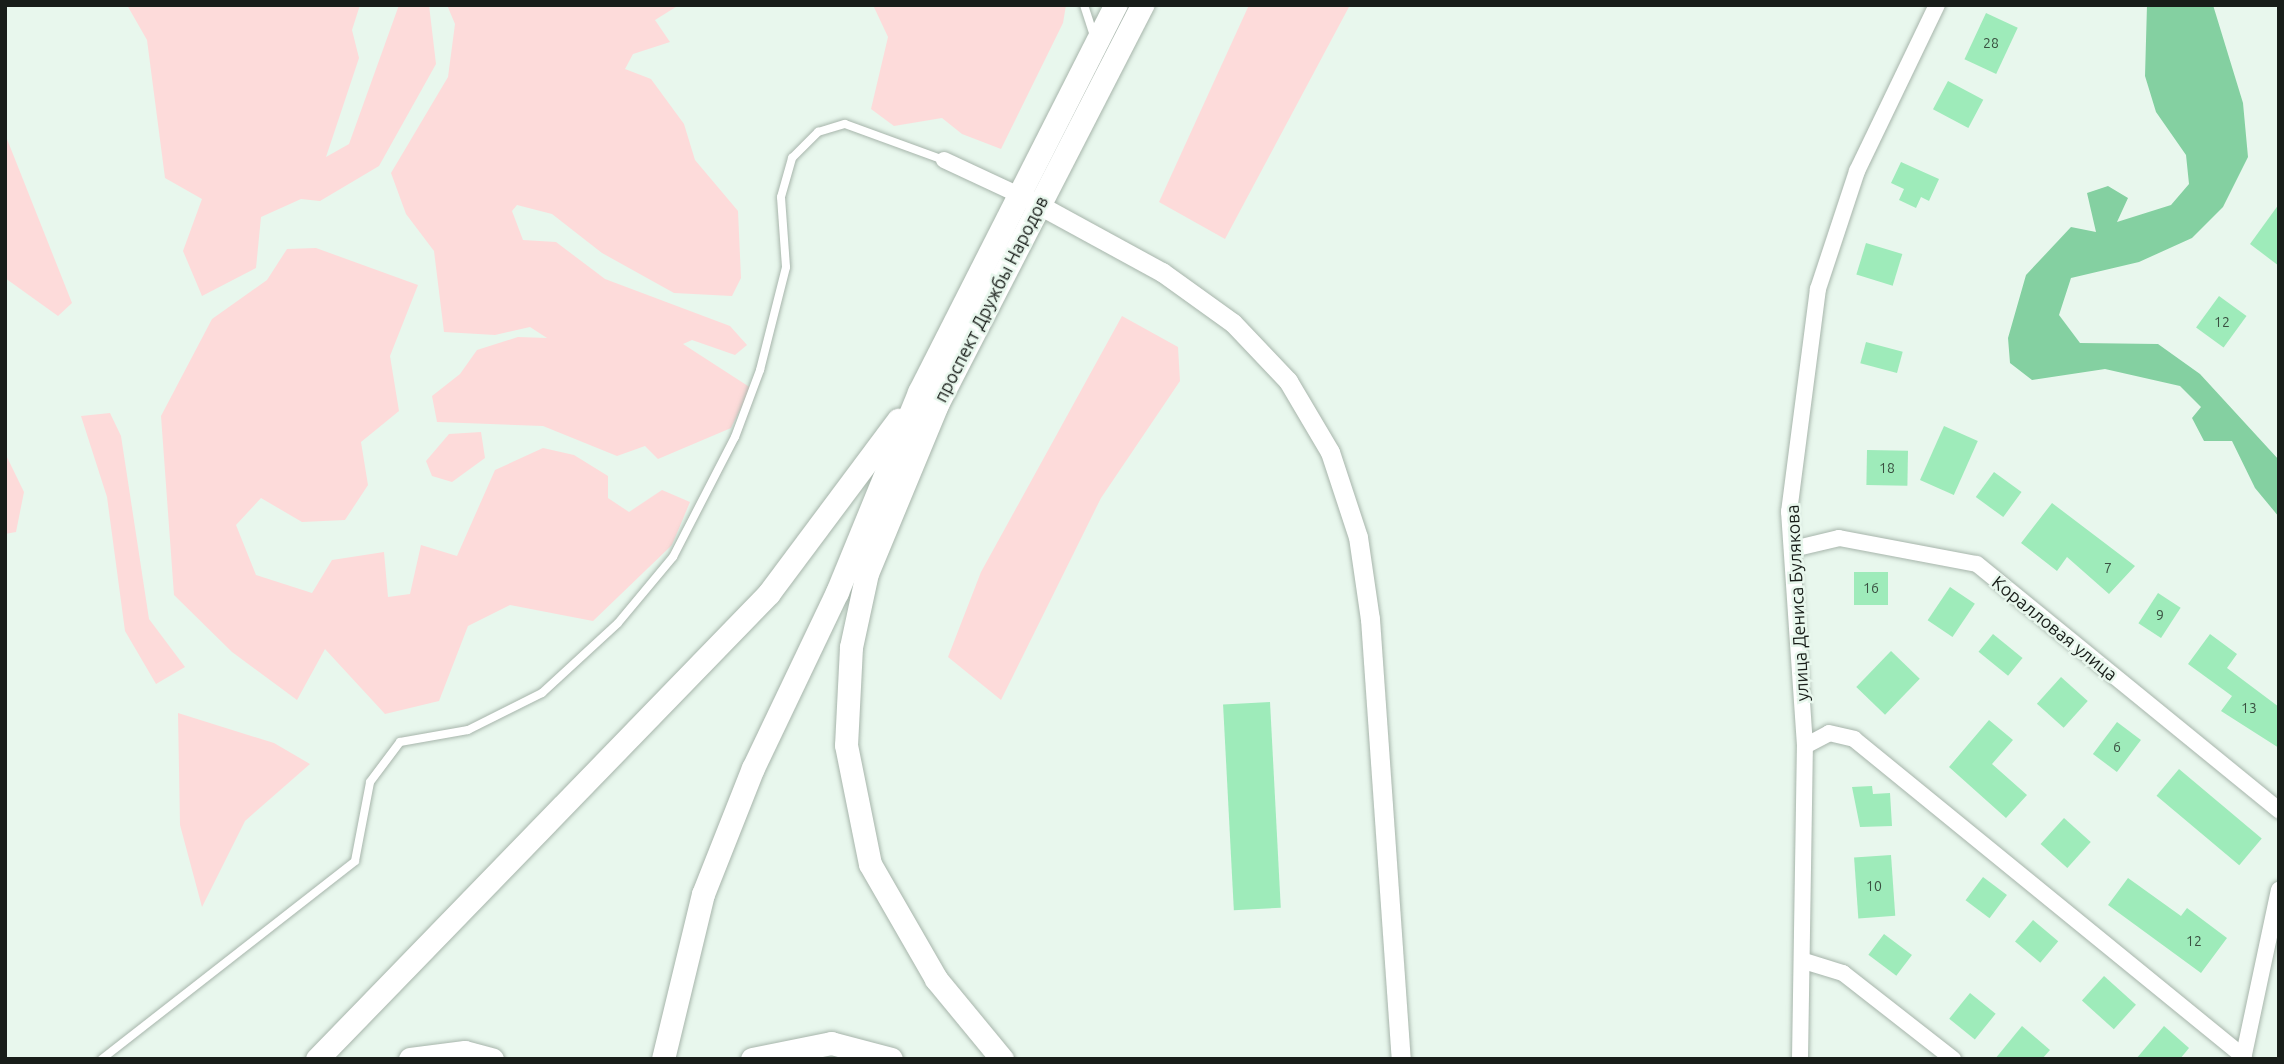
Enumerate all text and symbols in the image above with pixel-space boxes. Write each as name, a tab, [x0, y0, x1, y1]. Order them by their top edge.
house number: 28	[1983, 35, 1999, 51]
street label: проспект Дружбы Народов	[930, 192, 1052, 406]
house number: 12	[2214, 314, 2230, 330]
house number: 18	[1879, 460, 1895, 476]
street label: улица Дениса Булякова	[1781, 504, 1813, 702]
house number: 7	[2104, 560, 2112, 576]
street label: Коралловая улица	[1988, 571, 2122, 685]
house number: 16	[1863, 580, 1879, 596]
house number: 9	[2156, 607, 2164, 623]
house number: 13	[2241, 700, 2257, 716]
house number: 6	[2113, 739, 2121, 755]
house number: 10	[1866, 878, 1882, 894]
house number: 12	[2186, 933, 2202, 949]

